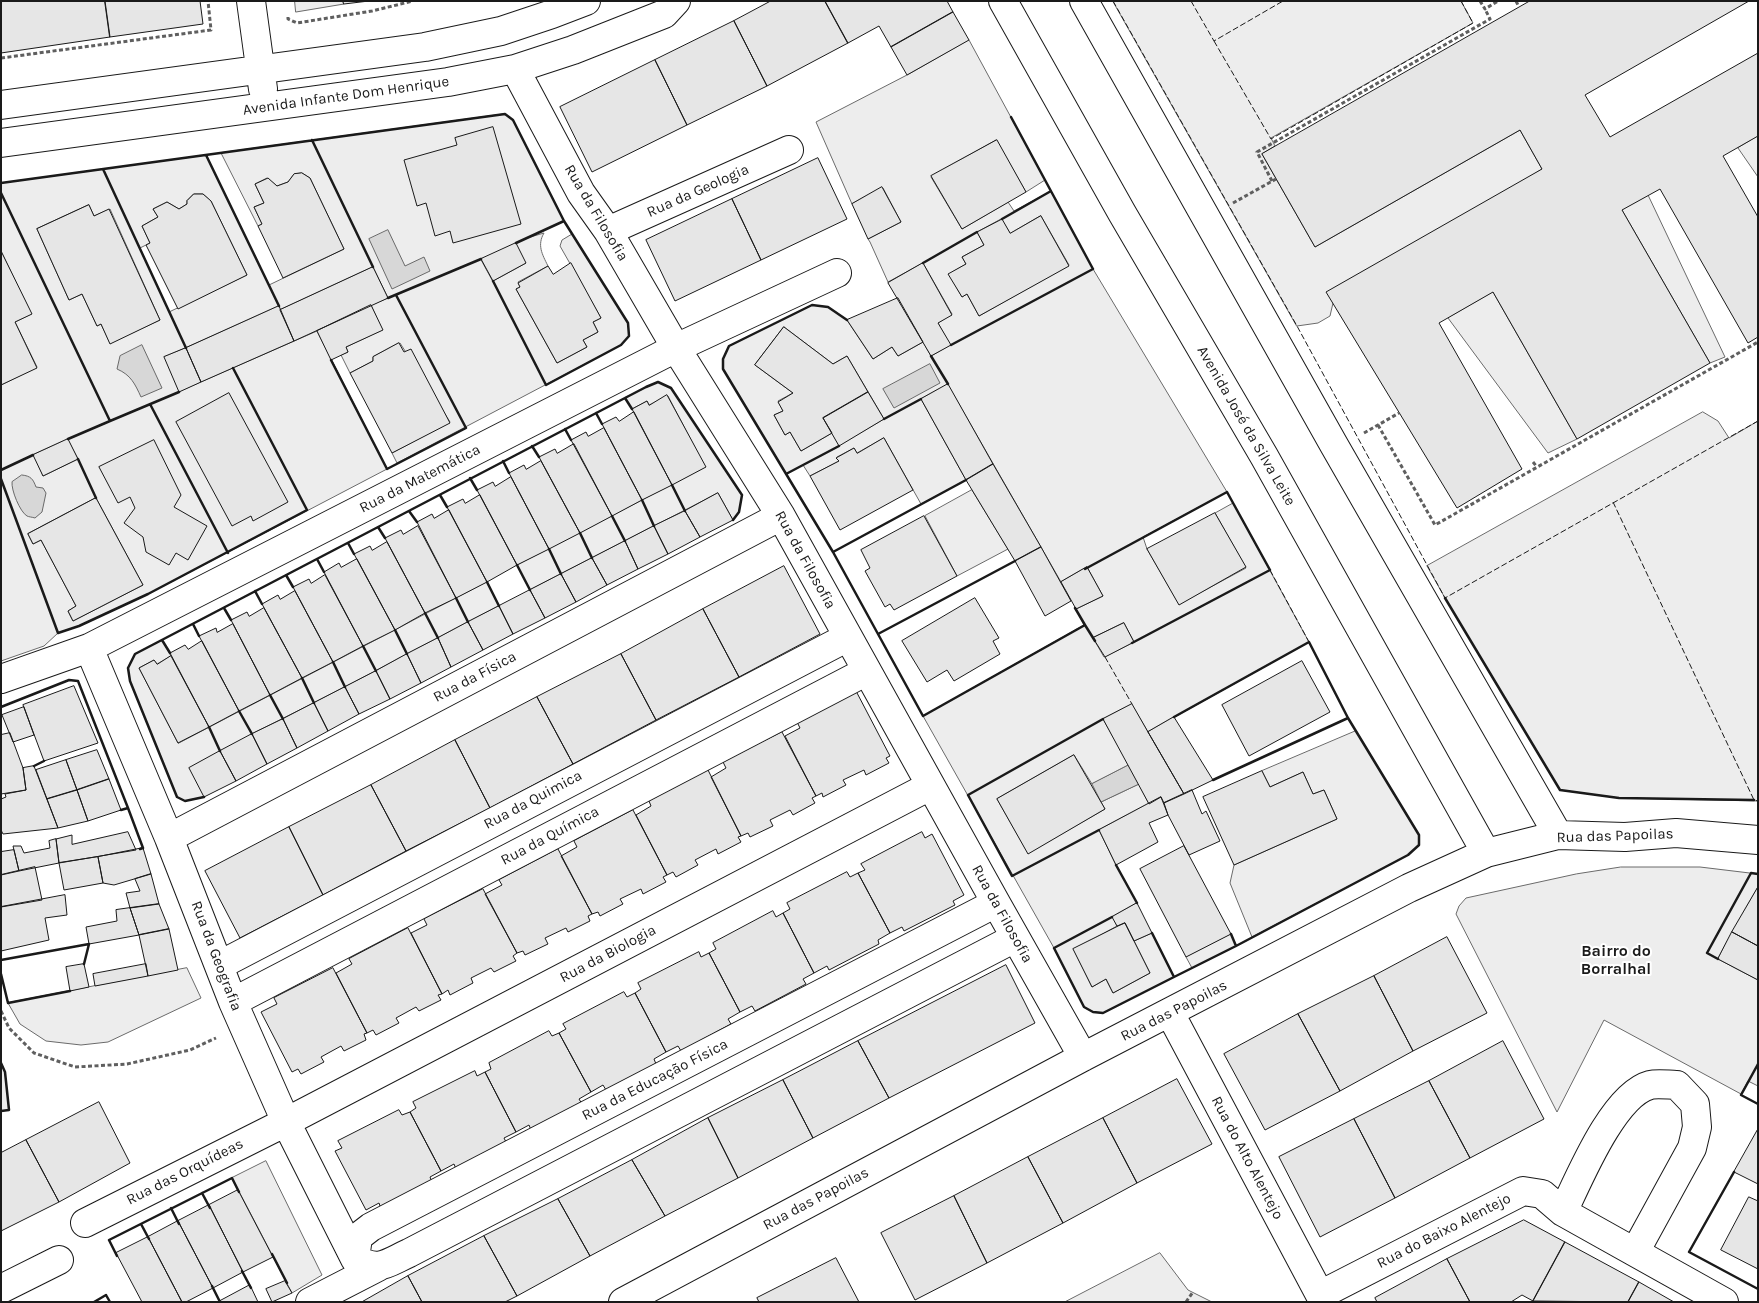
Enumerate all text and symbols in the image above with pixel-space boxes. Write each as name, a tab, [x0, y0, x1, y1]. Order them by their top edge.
street label: Avenida Infante Dom Henrique	[242, 73, 450, 119]
street label: Rua da Geologia	[644, 160, 752, 222]
street label: Rua da Filosofia	[560, 161, 632, 265]
street label: Avenida José da Silva Leite	[1193, 343, 1299, 509]
street label: Rua da Matemática	[356, 441, 484, 517]
street label: Rua da Filosofia	[771, 508, 839, 612]
street label: Rua da Física	[430, 648, 520, 706]
street label: Rua da Quimica	[481, 767, 585, 833]
street label: Rua da Química	[498, 803, 602, 869]
street label: Rua das Papoilas	[1556, 825, 1674, 847]
street label: Rua da Filosofia	[968, 862, 1036, 966]
street label: Rua da Geografia	[187, 898, 245, 1014]
street label: Rua da Biologia	[557, 921, 659, 987]
district label: Bairro do Borralhal	[1581, 941, 1651, 979]
street label: Rua das Papoilas	[1118, 976, 1230, 1046]
street label: Rua da Educação Física	[579, 1035, 731, 1125]
street label: Rua do Alto Alentejo	[1207, 1093, 1287, 1223]
street label: Rua das Orquídeas	[124, 1135, 246, 1209]
street label: Rua das Papoilas	[760, 1164, 872, 1234]
street label: Rua do Baixo Alentejo	[1374, 1189, 1514, 1273]

